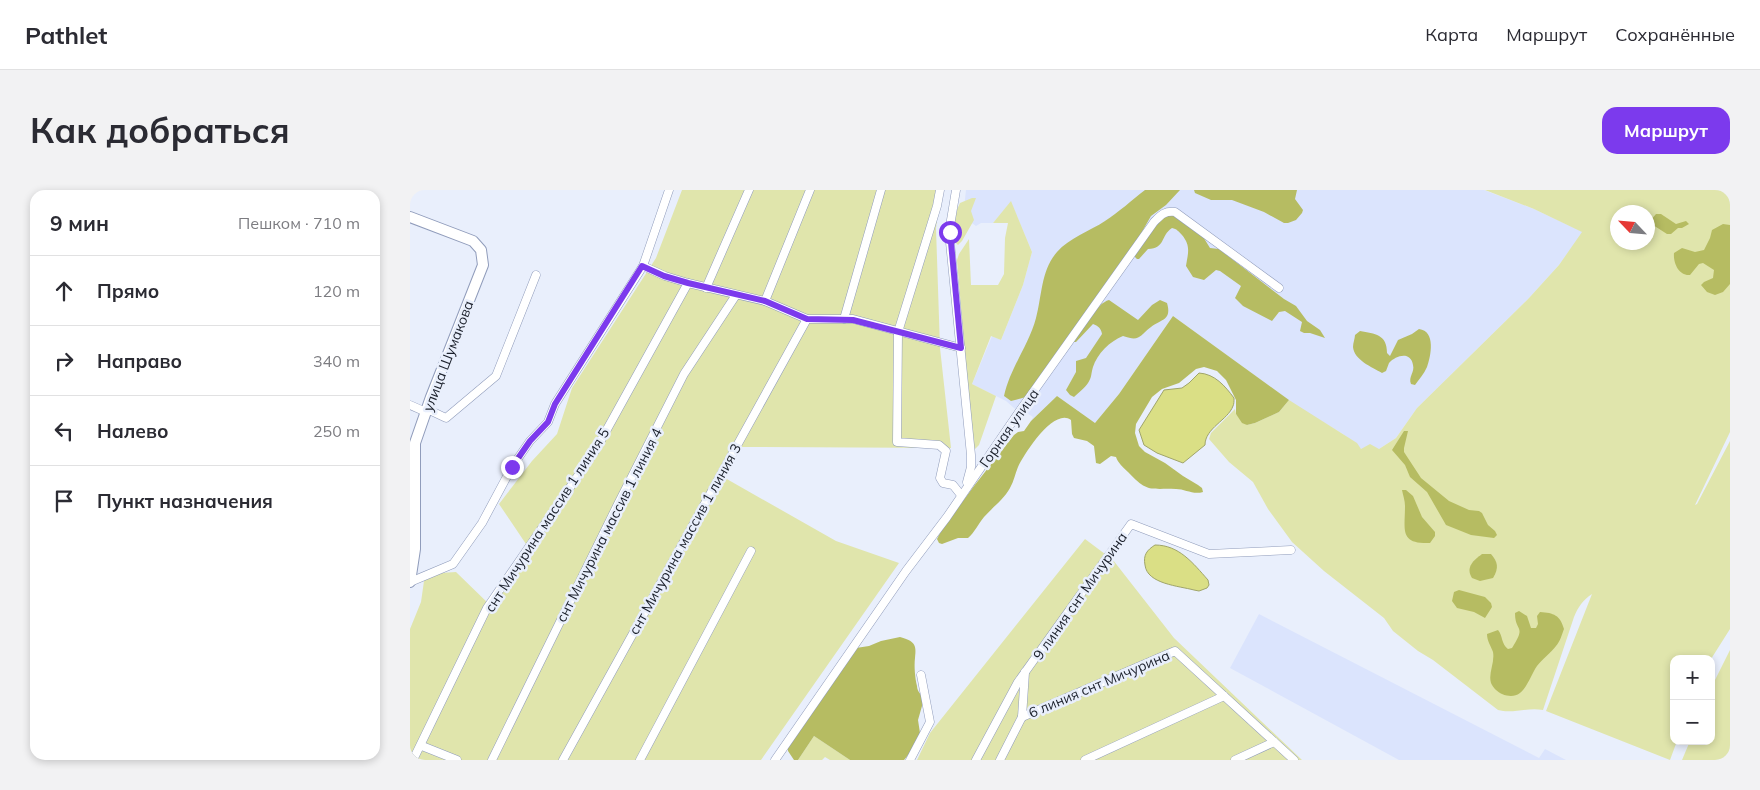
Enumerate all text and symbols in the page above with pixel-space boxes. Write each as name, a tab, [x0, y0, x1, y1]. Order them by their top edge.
text: Pathlet	[25, 20, 107, 50]
text: Карта	[1425, 23, 1478, 46]
text: Маршрут	[1506, 23, 1587, 46]
text: Сохранённые	[1615, 23, 1735, 46]
button: Маршрут	[1602, 107, 1730, 154]
text: Как добраться	[30, 108, 290, 152]
north arrow	[1610, 205, 1655, 250]
text: 9 мин	[50, 210, 109, 236]
text: Пешком · 710 m	[238, 213, 360, 233]
route start	[939, 221, 962, 244]
icon: ahead	[50, 277, 78, 305]
text: Прямо	[97, 279, 159, 303]
text: 120 m	[313, 281, 360, 301]
street label: улица Шумакова	[419, 298, 477, 414]
icon: right	[50, 347, 78, 375]
text: Направо	[97, 349, 182, 373]
text: 340 m	[313, 351, 360, 371]
street label: Горная улица	[975, 385, 1043, 471]
icon: left	[50, 417, 78, 445]
text: Налево	[97, 419, 169, 443]
text: 250 m	[313, 421, 360, 441]
street label: снт Мичурина массив 1 линия 4	[552, 424, 666, 625]
street label: снт Мичурина массив 1 линия 5	[481, 425, 613, 615]
street label: снт Мичурина массив 1 линия 3	[625, 440, 745, 638]
route end	[501, 456, 524, 479]
icon: arrive	[50, 487, 78, 515]
text: Пункт назначения	[97, 489, 273, 513]
street label: 9 линия снт Мичурина	[1029, 529, 1131, 663]
street label: 6 линия снт Мичурина	[1026, 646, 1172, 722]
map controls	[1670, 655, 1715, 745]
button: +	[1670, 655, 1715, 700]
button: −	[1670, 700, 1715, 745]

